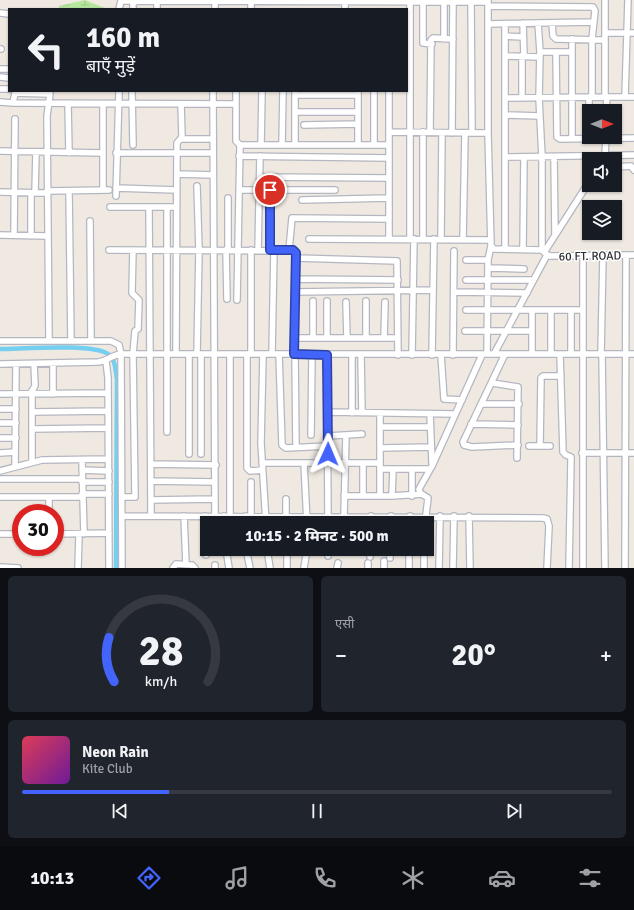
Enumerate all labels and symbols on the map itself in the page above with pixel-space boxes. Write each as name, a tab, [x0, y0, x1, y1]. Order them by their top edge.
north arrow	[582, 104, 622, 144]
pin	[253, 173, 287, 207]
street label: 60 FT. ROAD	[559, 248, 622, 265]
position arrow	[307, 433, 349, 475]
speed limit sign: 30	[12, 504, 64, 556]

